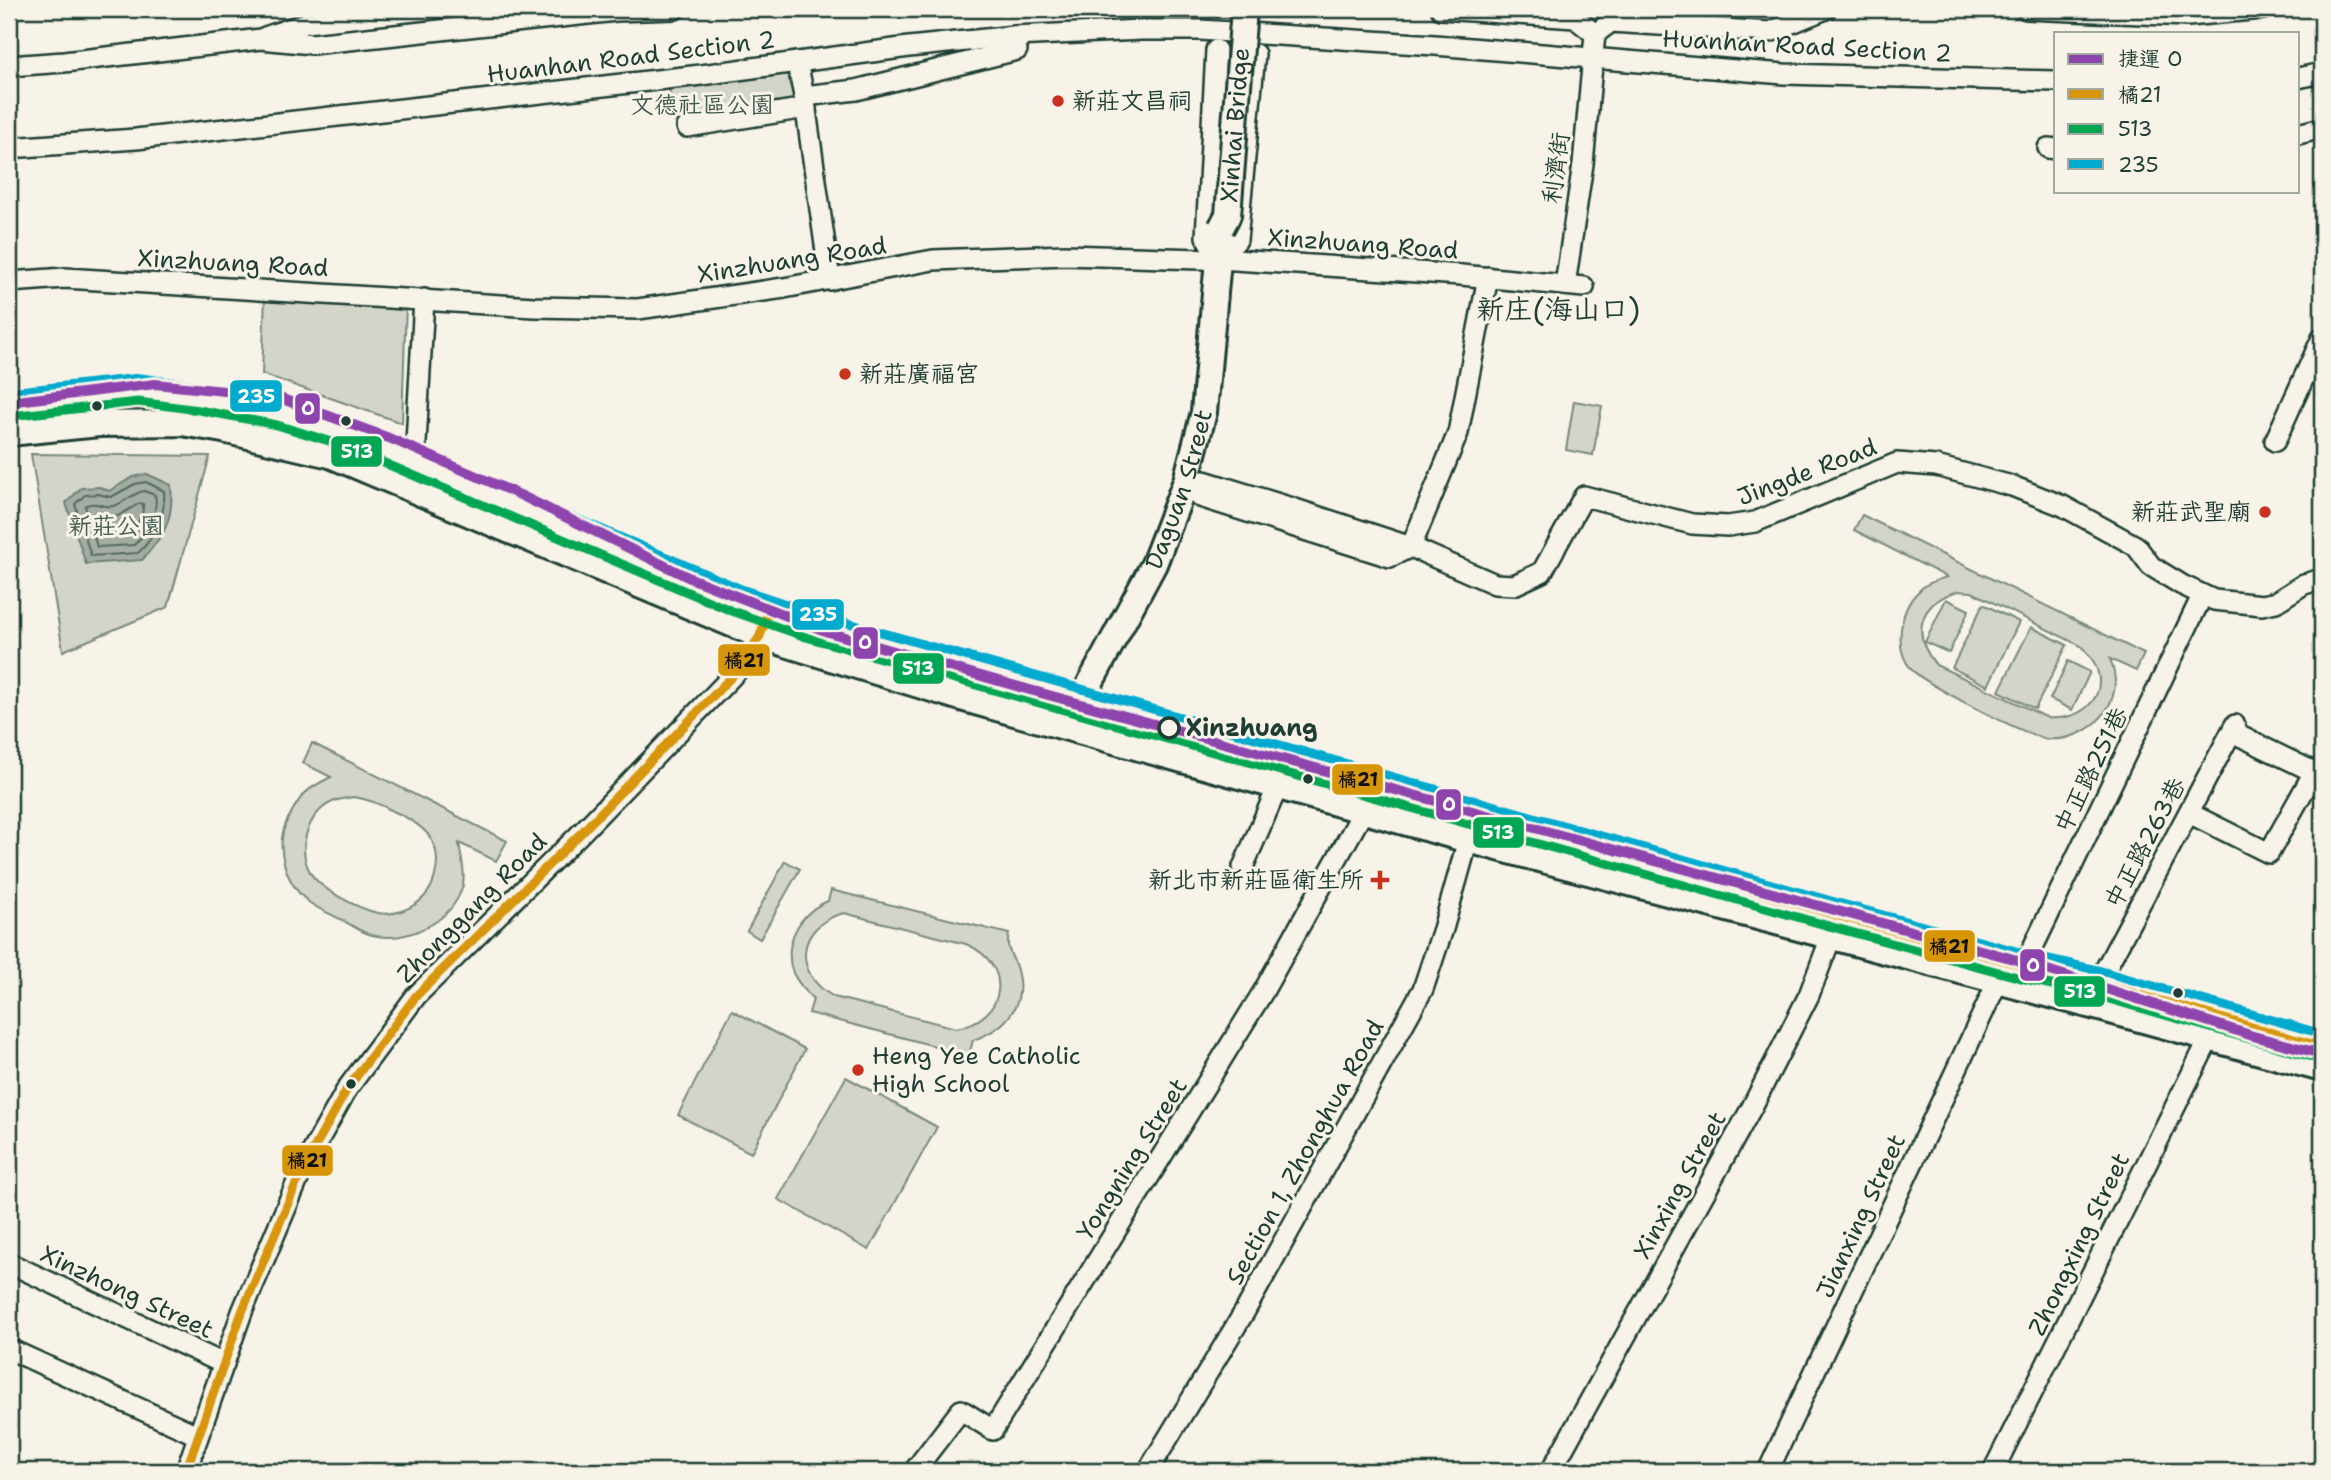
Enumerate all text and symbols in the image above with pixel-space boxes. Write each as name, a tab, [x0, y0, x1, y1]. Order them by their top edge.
street label: Huanhan Road Section 2	[1661, 22, 1953, 70]
street label: Huanhan Road Section 2	[485, 23, 777, 91]
legend	[2054, 32, 2300, 192]
text: 捷運 O	[2118, 45, 2182, 73]
street label: Xinhai Bridge	[1213, 46, 1257, 204]
text: 橘21	[2118, 81, 2161, 109]
place label: 新莊文昌祠	[1072, 85, 1192, 117]
park label: 文德社區公園	[630, 89, 774, 121]
marker: 新莊文昌祠	[1050, 93, 1066, 109]
text: 513	[2118, 115, 2152, 143]
street label: 利濟街	[1535, 130, 1577, 206]
text: 235	[2118, 151, 2159, 179]
street label: Xinzhuang Road	[1267, 221, 1459, 267]
street label: Xinzhuang Road	[695, 229, 889, 291]
street label: Xinzhuang Road	[137, 242, 329, 284]
district label: 新庄(海山口)	[1476, 290, 1640, 328]
place label: 新莊廣福宮	[859, 358, 979, 390]
marker: 新莊廣福宮	[837, 366, 853, 382]
line badge: 235	[229, 379, 283, 413]
text: 235	[237, 384, 275, 409]
line badge: O	[294, 392, 321, 425]
text: O	[301, 396, 315, 421]
unlabelled marker	[90, 399, 104, 413]
street label: Daguan Street	[1137, 406, 1220, 574]
unlabelled marker	[339, 414, 353, 428]
street label: Jingde Road	[1733, 431, 1881, 513]
line badge: 513	[330, 435, 383, 468]
text: 513	[341, 439, 373, 464]
place label: 新莊武聖廟	[2131, 496, 2251, 528]
marker: 新莊武聖廟	[2257, 504, 2273, 520]
park label: 新莊公園	[68, 510, 164, 542]
line badge: 235	[791, 598, 845, 631]
text: 235	[799, 602, 837, 627]
line badge: O	[852, 626, 879, 660]
text: O	[858, 630, 872, 655]
line badge: 橘21	[717, 643, 771, 677]
text: 橘21	[724, 648, 764, 673]
line badge: 513	[892, 652, 945, 685]
text: 513	[902, 656, 934, 681]
street label: 中正路251巷	[2047, 702, 2135, 838]
place label: Xinzhuang	[1186, 712, 1318, 744]
marker: Xinzhuang	[1158, 717, 1180, 739]
line badge: 橘21	[1331, 763, 1384, 796]
text: 橘21	[1338, 767, 1378, 792]
unlabelled marker	[1301, 772, 1315, 786]
street label: 中正路263巷	[2097, 772, 2193, 914]
line badge: O	[1435, 788, 1462, 821]
text: O	[1442, 792, 1456, 817]
line badge: 513	[1472, 816, 1525, 849]
text: 513	[1482, 820, 1514, 845]
street label: Zhonggang Road	[390, 826, 554, 990]
place label: 新北市新莊區衛生所	[1148, 864, 1364, 896]
marker: 新北市新莊區衛生所	[1370, 870, 1390, 890]
line badge: 橘21	[1923, 929, 1976, 963]
text: 橘21	[1929, 934, 1969, 959]
line badge: O	[2019, 948, 2046, 982]
text: O	[2026, 953, 2040, 978]
line badge: 513	[2053, 975, 2106, 1008]
text: 513	[2064, 979, 2096, 1004]
unlabelled marker	[2171, 986, 2185, 1000]
street label: Section 1, Zhonghua Road	[1219, 1014, 1391, 1290]
place label: Heng Yee Catholic High School	[872, 1040, 1081, 1100]
marker: Heng Yee Catholic High School	[850, 1062, 866, 1078]
street label: Yongning Street	[1070, 1072, 1194, 1246]
unlabelled marker	[344, 1077, 358, 1091]
street label: Xinxing Street	[1626, 1106, 1734, 1264]
street label: Jianxing Street	[1809, 1129, 1913, 1303]
line badge: 橘21	[281, 1144, 334, 1177]
street label: Zhongxing Street	[2021, 1147, 2137, 1341]
text: 橘21	[287, 1148, 327, 1173]
street label: Xinzhong Street	[35, 1238, 219, 1346]

